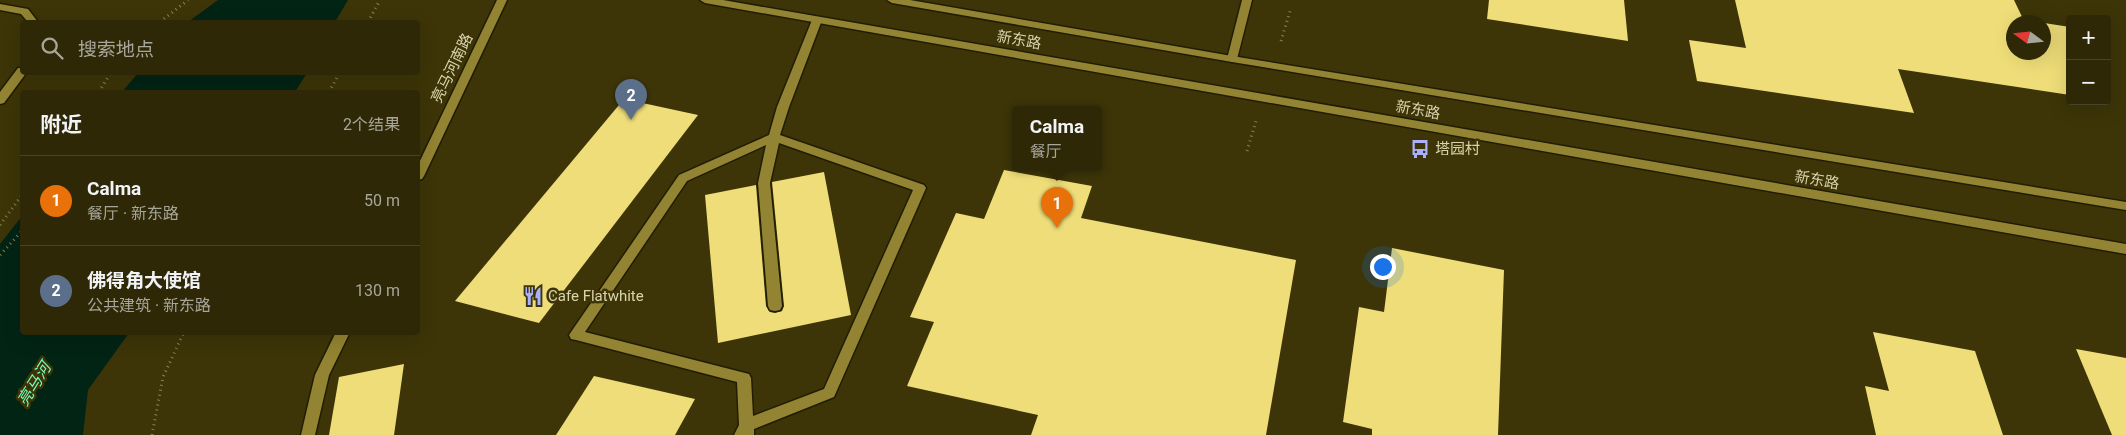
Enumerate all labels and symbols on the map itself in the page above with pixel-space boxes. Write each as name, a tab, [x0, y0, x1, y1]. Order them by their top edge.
north arrow	[2006, 15, 2051, 60]
street label: 新东路	[995, 27, 1043, 53]
street label: 亮马河南路	[427, 30, 477, 106]
pin: 2	[615, 79, 647, 120]
street label: 新东路	[1394, 97, 1442, 123]
bus stop icon: 塔园村	[1409, 138, 1431, 160]
place label: 塔园村	[1435, 140, 1480, 158]
street label: 新东路	[1793, 167, 1841, 193]
pin: 1	[1041, 187, 1073, 228]
your location	[1370, 254, 1396, 280]
restaurant icon: Cafe Flatwhite	[522, 285, 544, 307]
place label: Cafe Flatwhite	[548, 287, 644, 305]
water label: 亮马河	[13, 356, 56, 409]

